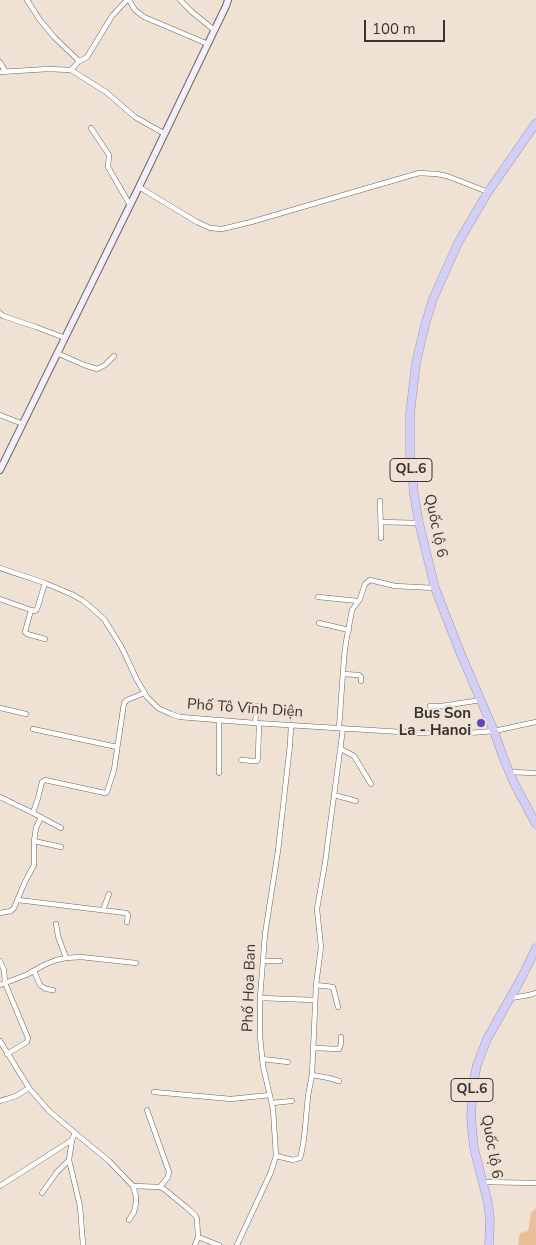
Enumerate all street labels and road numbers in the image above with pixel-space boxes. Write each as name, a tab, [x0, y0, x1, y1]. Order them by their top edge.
road number: QL.6	[390, 458, 432, 482]
street label: Quốc lộ 6	[419, 493, 451, 559]
street label: Phố Tô Vĩnh Diện	[186, 696, 304, 722]
street label: Phố Hoa Ban	[239, 944, 261, 1032]
road number: QL.6	[451, 1078, 493, 1102]
street label: Quốc lộ 6	[477, 1114, 505, 1180]

